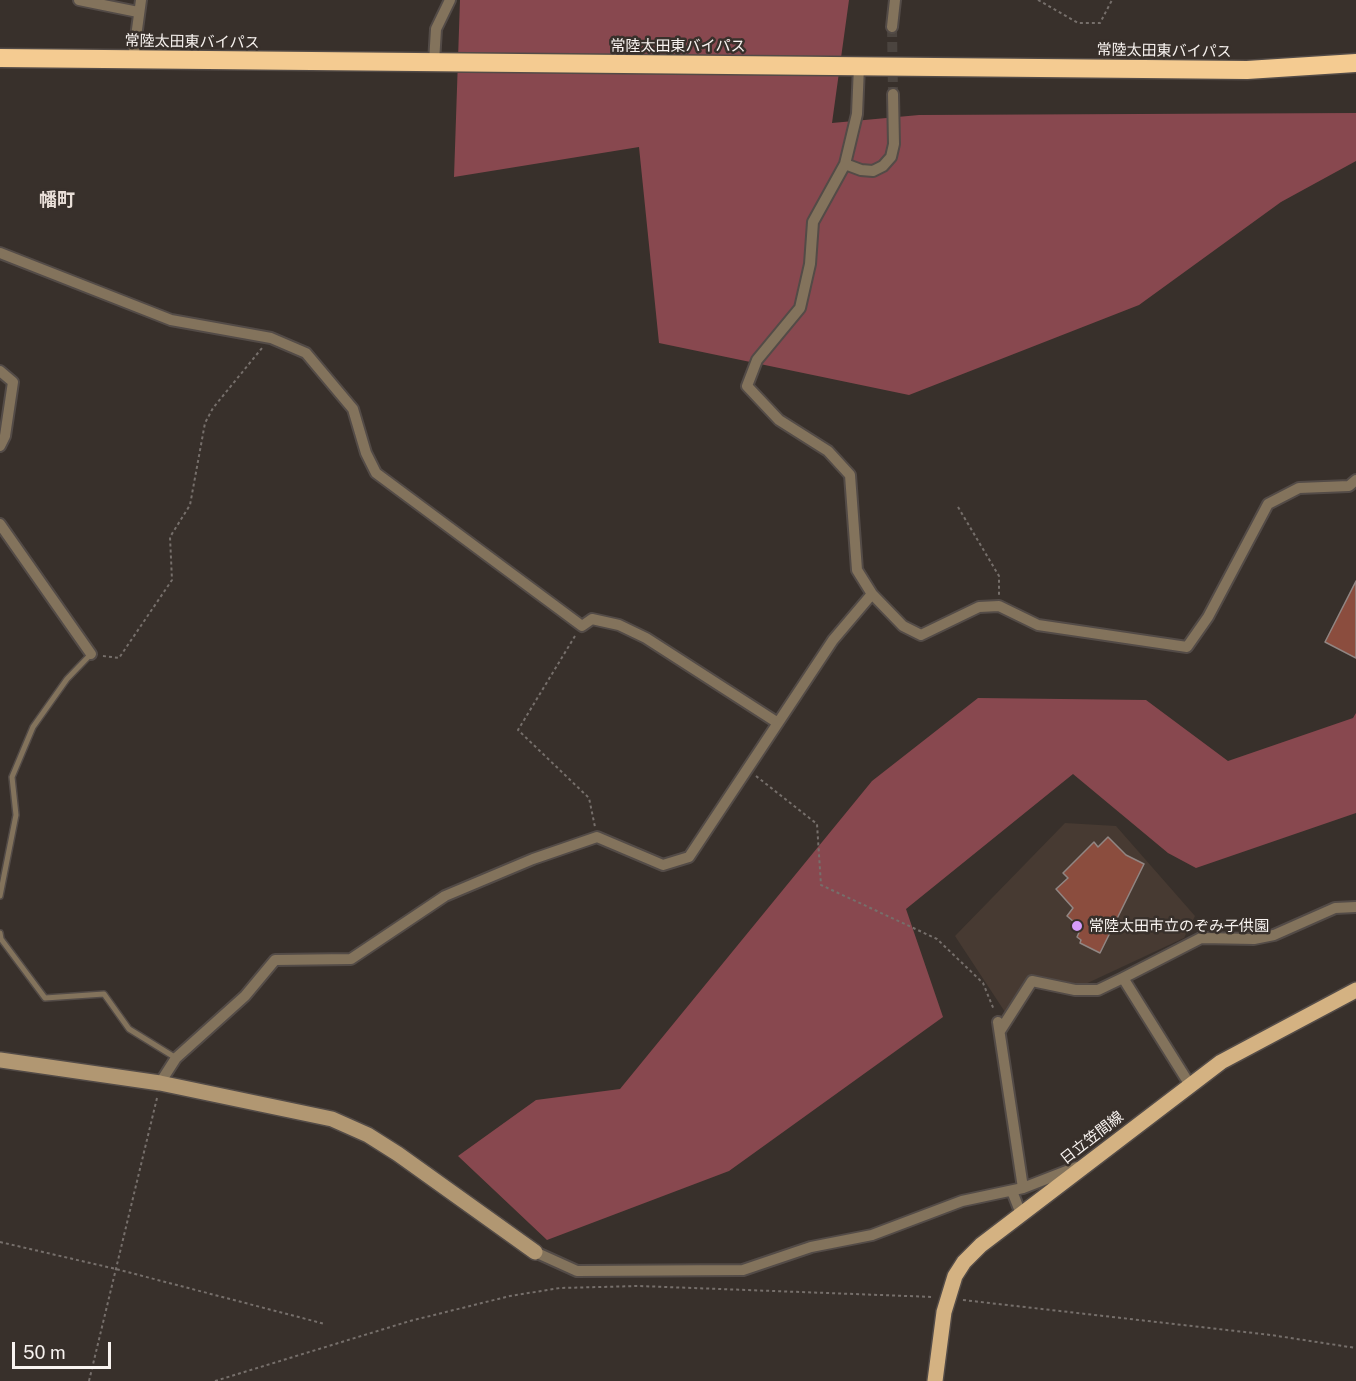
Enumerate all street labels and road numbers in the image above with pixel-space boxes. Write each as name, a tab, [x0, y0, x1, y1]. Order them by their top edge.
street label: 常陸太田東バイパス	[124, 32, 260, 52]
street label: 常陸太田東バイパス	[611, 37, 745, 55]
street label: 常陸太田東バイパス	[1096, 41, 1232, 61]
street label: 日立笠間線	[1057, 1108, 1127, 1168]

